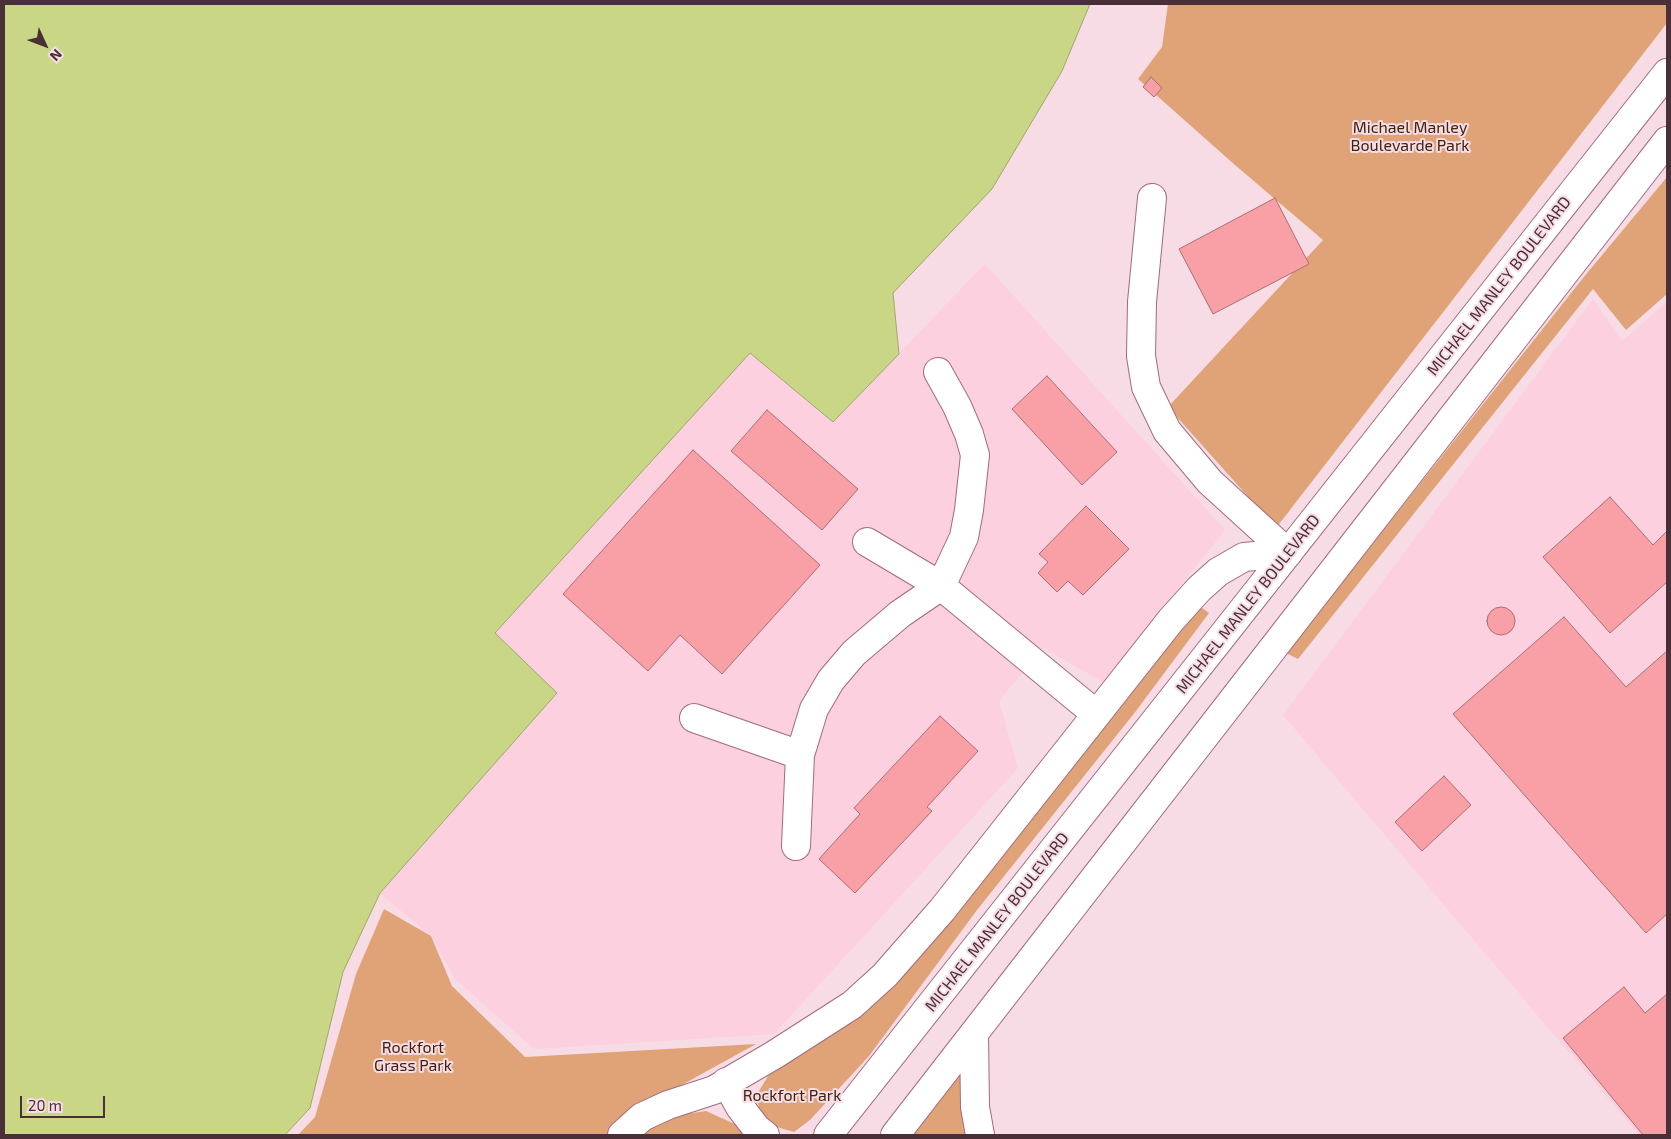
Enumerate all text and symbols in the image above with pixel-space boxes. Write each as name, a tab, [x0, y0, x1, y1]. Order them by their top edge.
north arrow	[20, 20, 70, 70]
text: N	[47, 46, 66, 65]
park label: Michael Manley Boulevarde Park	[1351, 118, 1469, 156]
street label: MICHAEL MANLEY BOULEVARD	[1423, 193, 1575, 379]
street label: MICHAEL MANLEY BOULEVARD	[1172, 511, 1324, 697]
street label: MICHAEL MANLEY BOULEVARD	[921, 829, 1073, 1015]
park label: Rockfort Grass Park	[374, 1038, 452, 1076]
scale bar	[22, 1086, 108, 1118]
park label: Rockfort Park	[743, 1086, 841, 1106]
text: 20 m	[28, 1096, 62, 1114]

